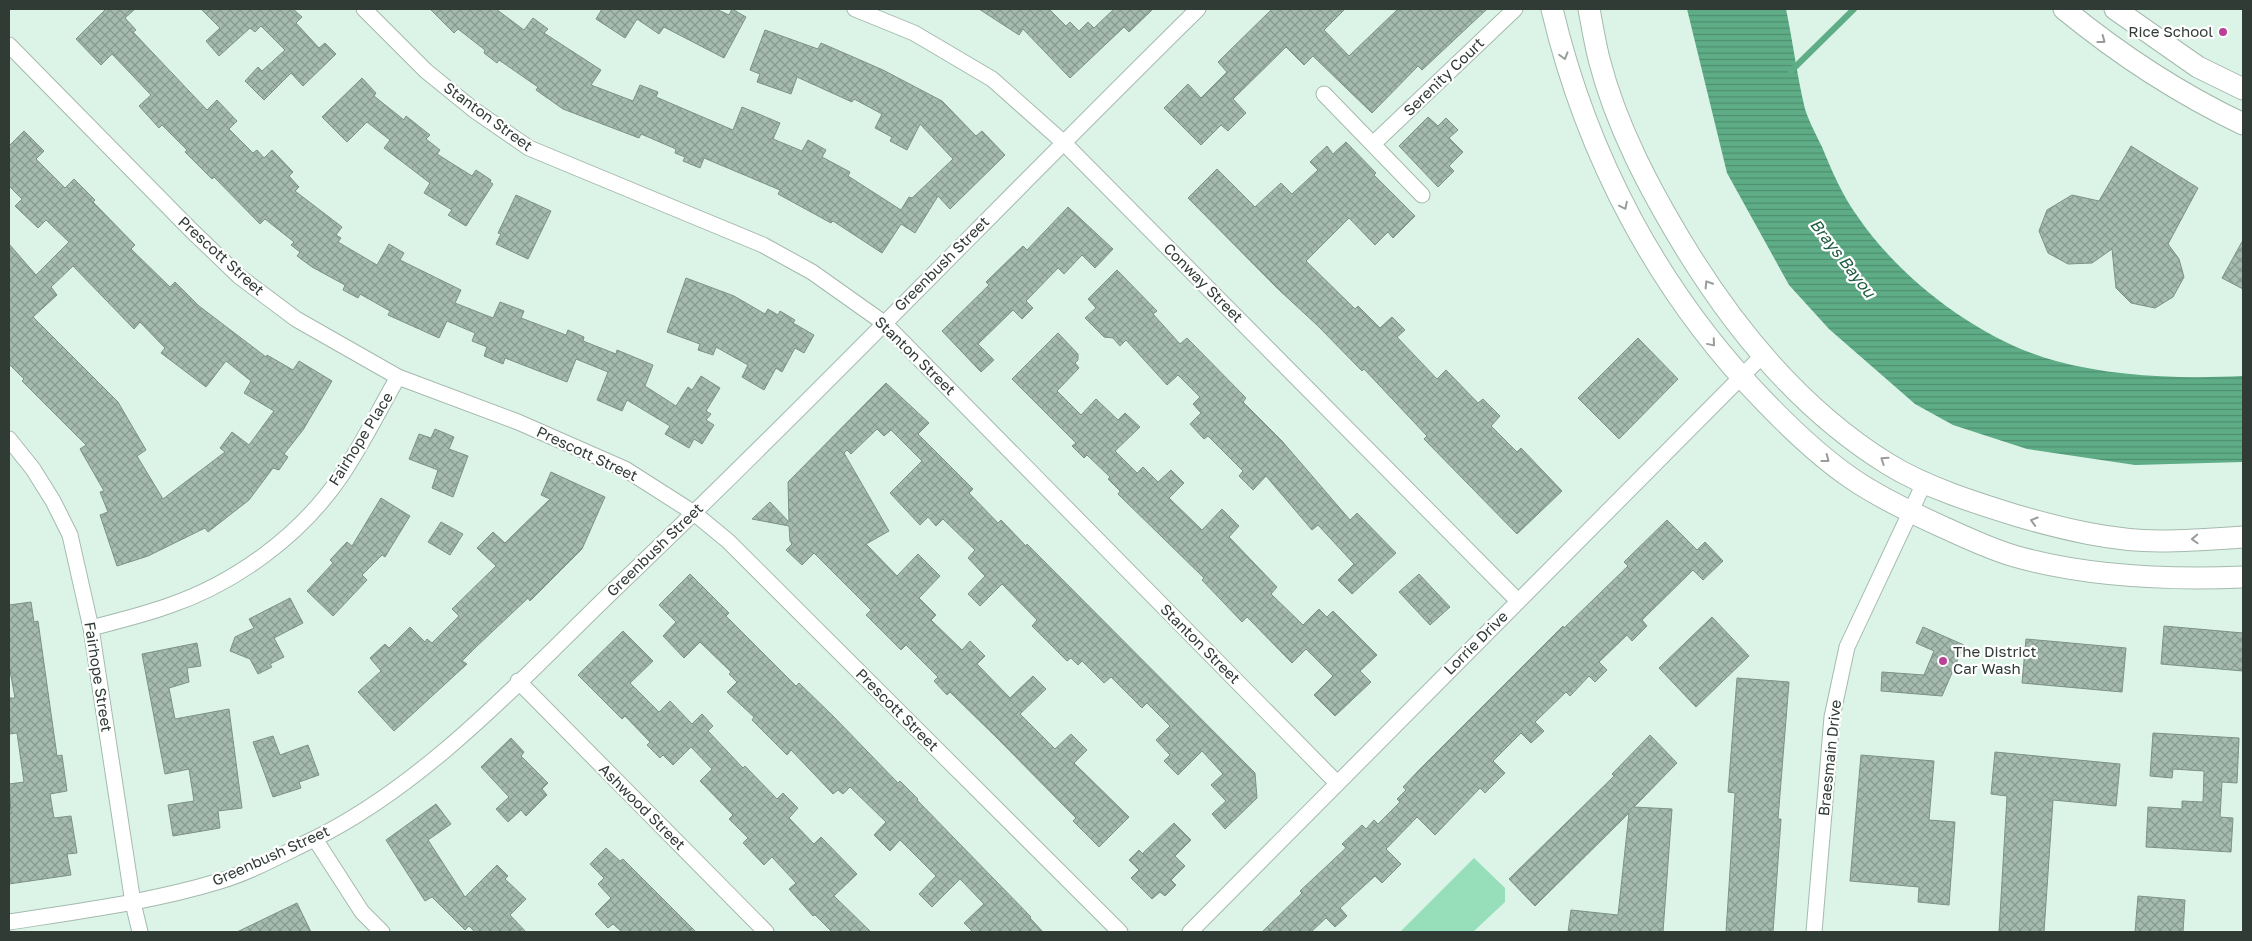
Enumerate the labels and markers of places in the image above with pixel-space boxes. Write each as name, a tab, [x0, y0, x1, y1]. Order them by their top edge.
place label: Rice School	[2128, 22, 2213, 40]
marker: Rice School	[2217, 26, 2229, 38]
place label: The District Car Wash	[1953, 642, 2037, 677]
marker: The District Car Wash	[1937, 655, 1949, 667]

